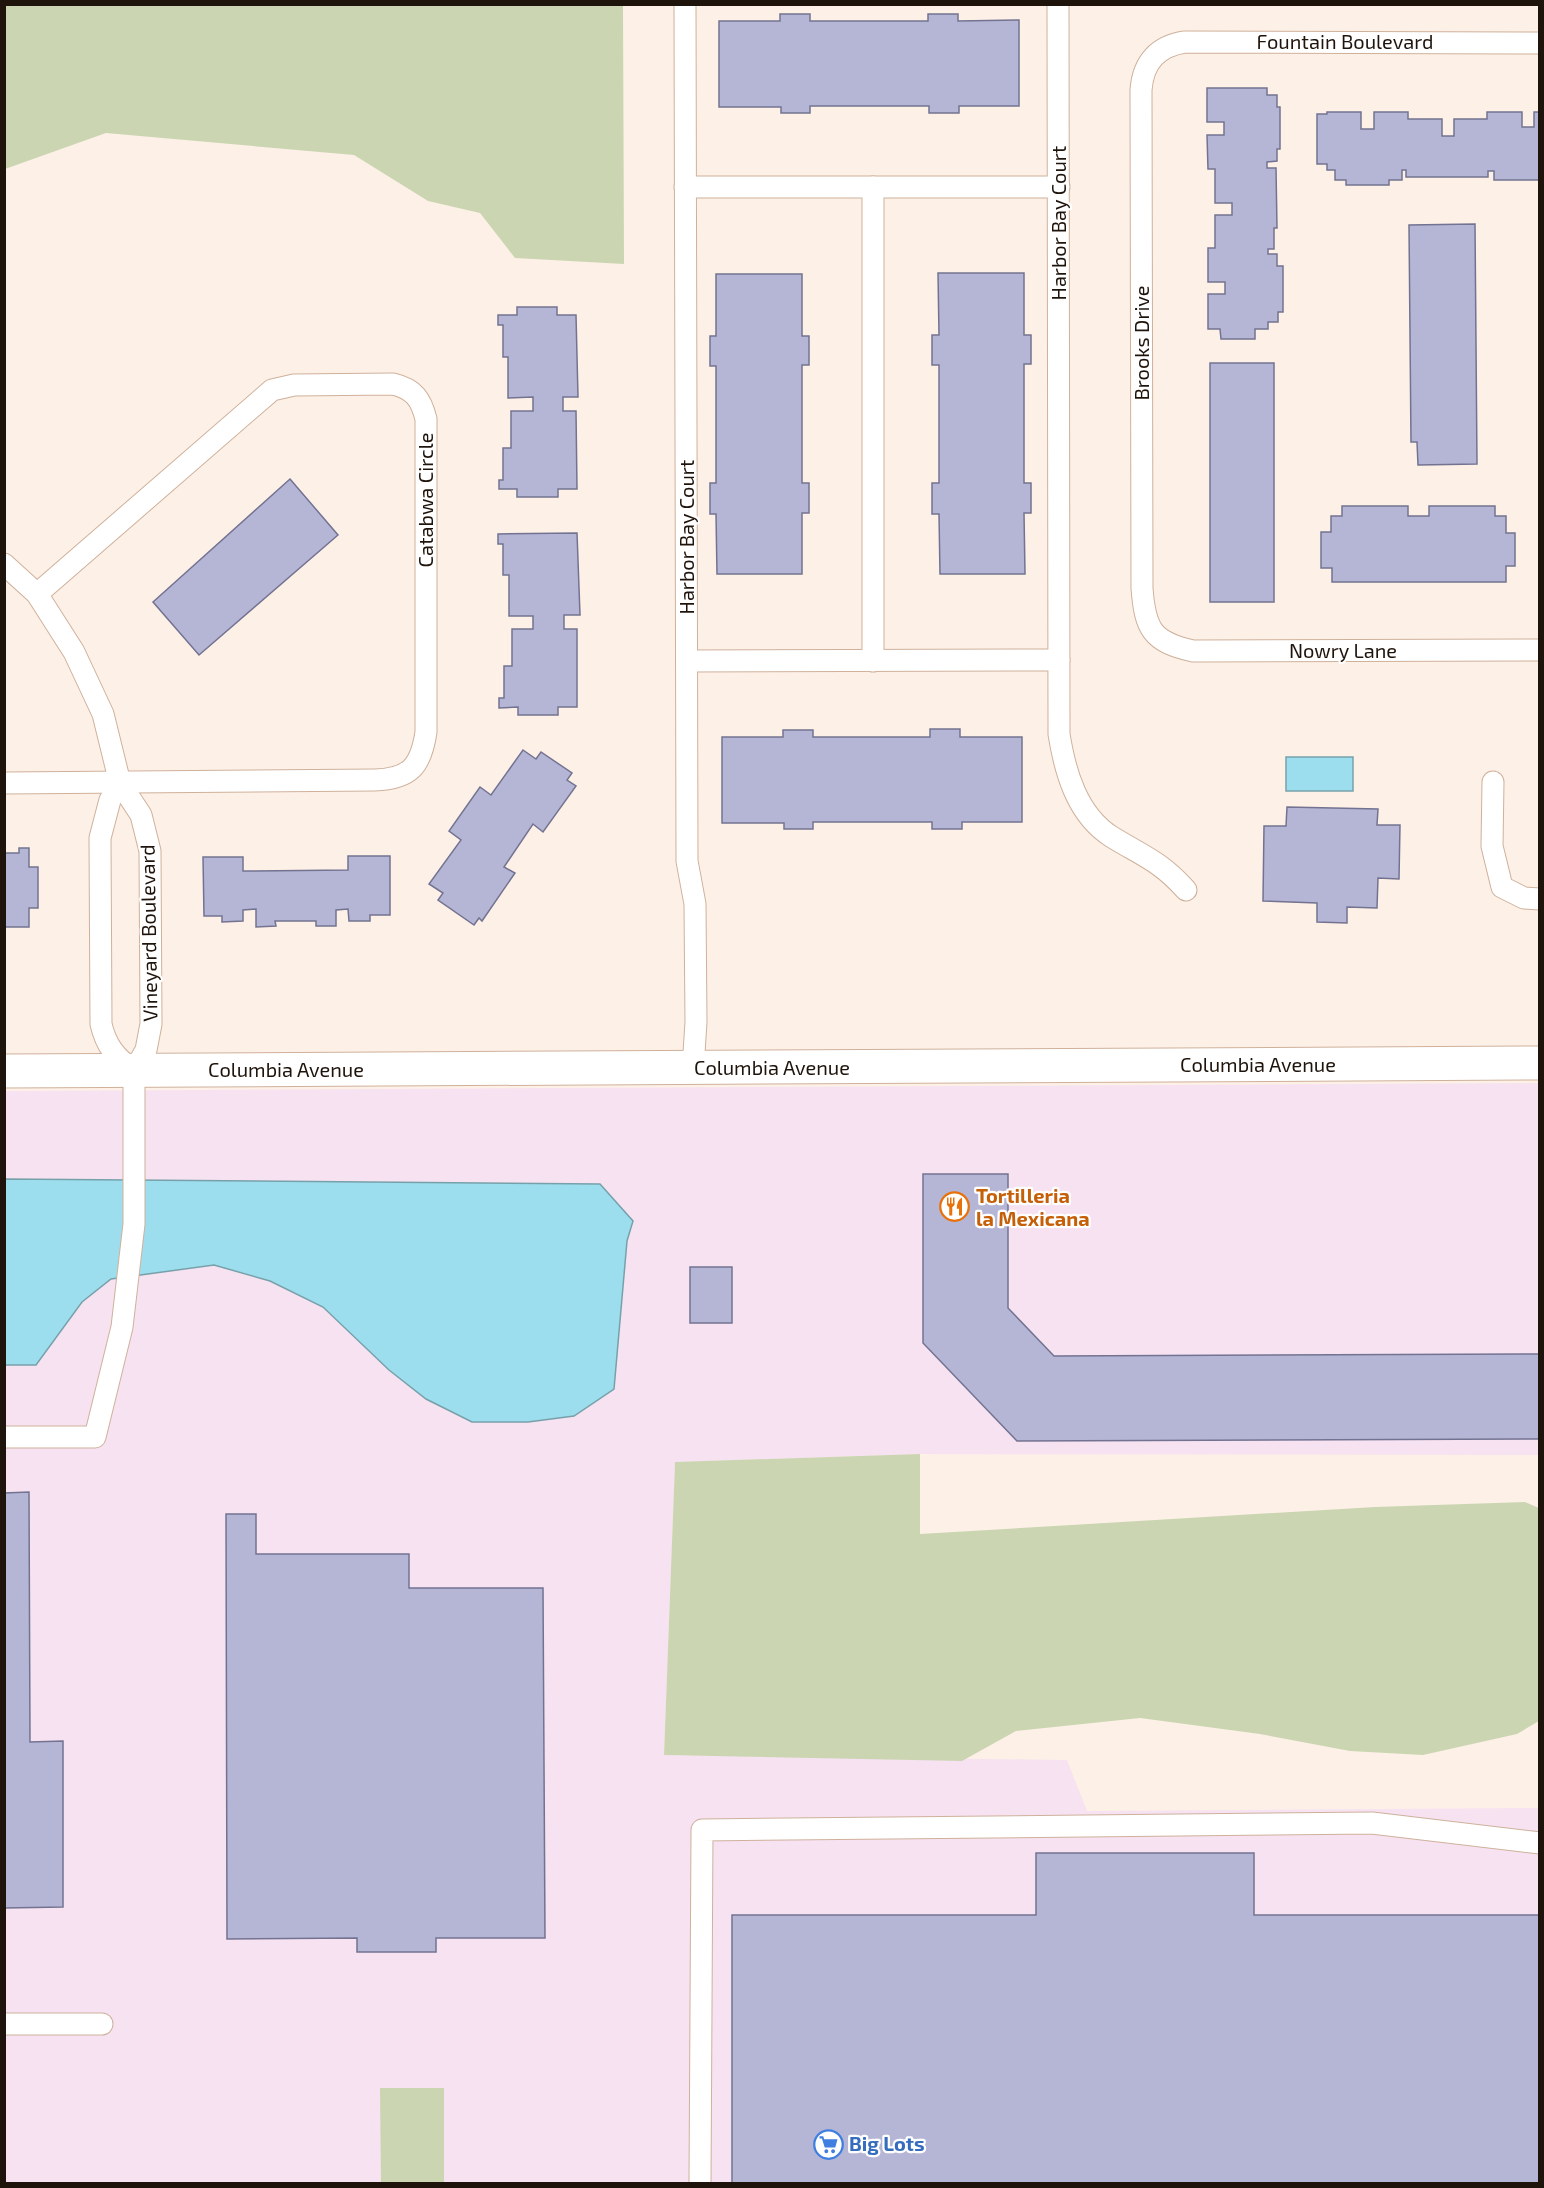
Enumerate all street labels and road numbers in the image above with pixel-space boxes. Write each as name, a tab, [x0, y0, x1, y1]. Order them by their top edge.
street label: Fountain Boulevard	[1256, 29, 1434, 53]
street label: Harbor Bay Court	[1046, 145, 1070, 300]
street label: Brooks Drive	[1129, 285, 1153, 401]
street label: Catabwa Circle	[413, 433, 437, 567]
street label: Harbor Bay Court	[674, 459, 698, 614]
street label: Nowry Lane	[1289, 638, 1397, 662]
street label: Vineyard Boulevard	[134, 844, 162, 1022]
street label: Columbia Avenue	[1180, 1052, 1336, 1076]
street label: Columbia Avenue	[694, 1055, 850, 1079]
street label: Columbia Avenue	[208, 1057, 364, 1081]

